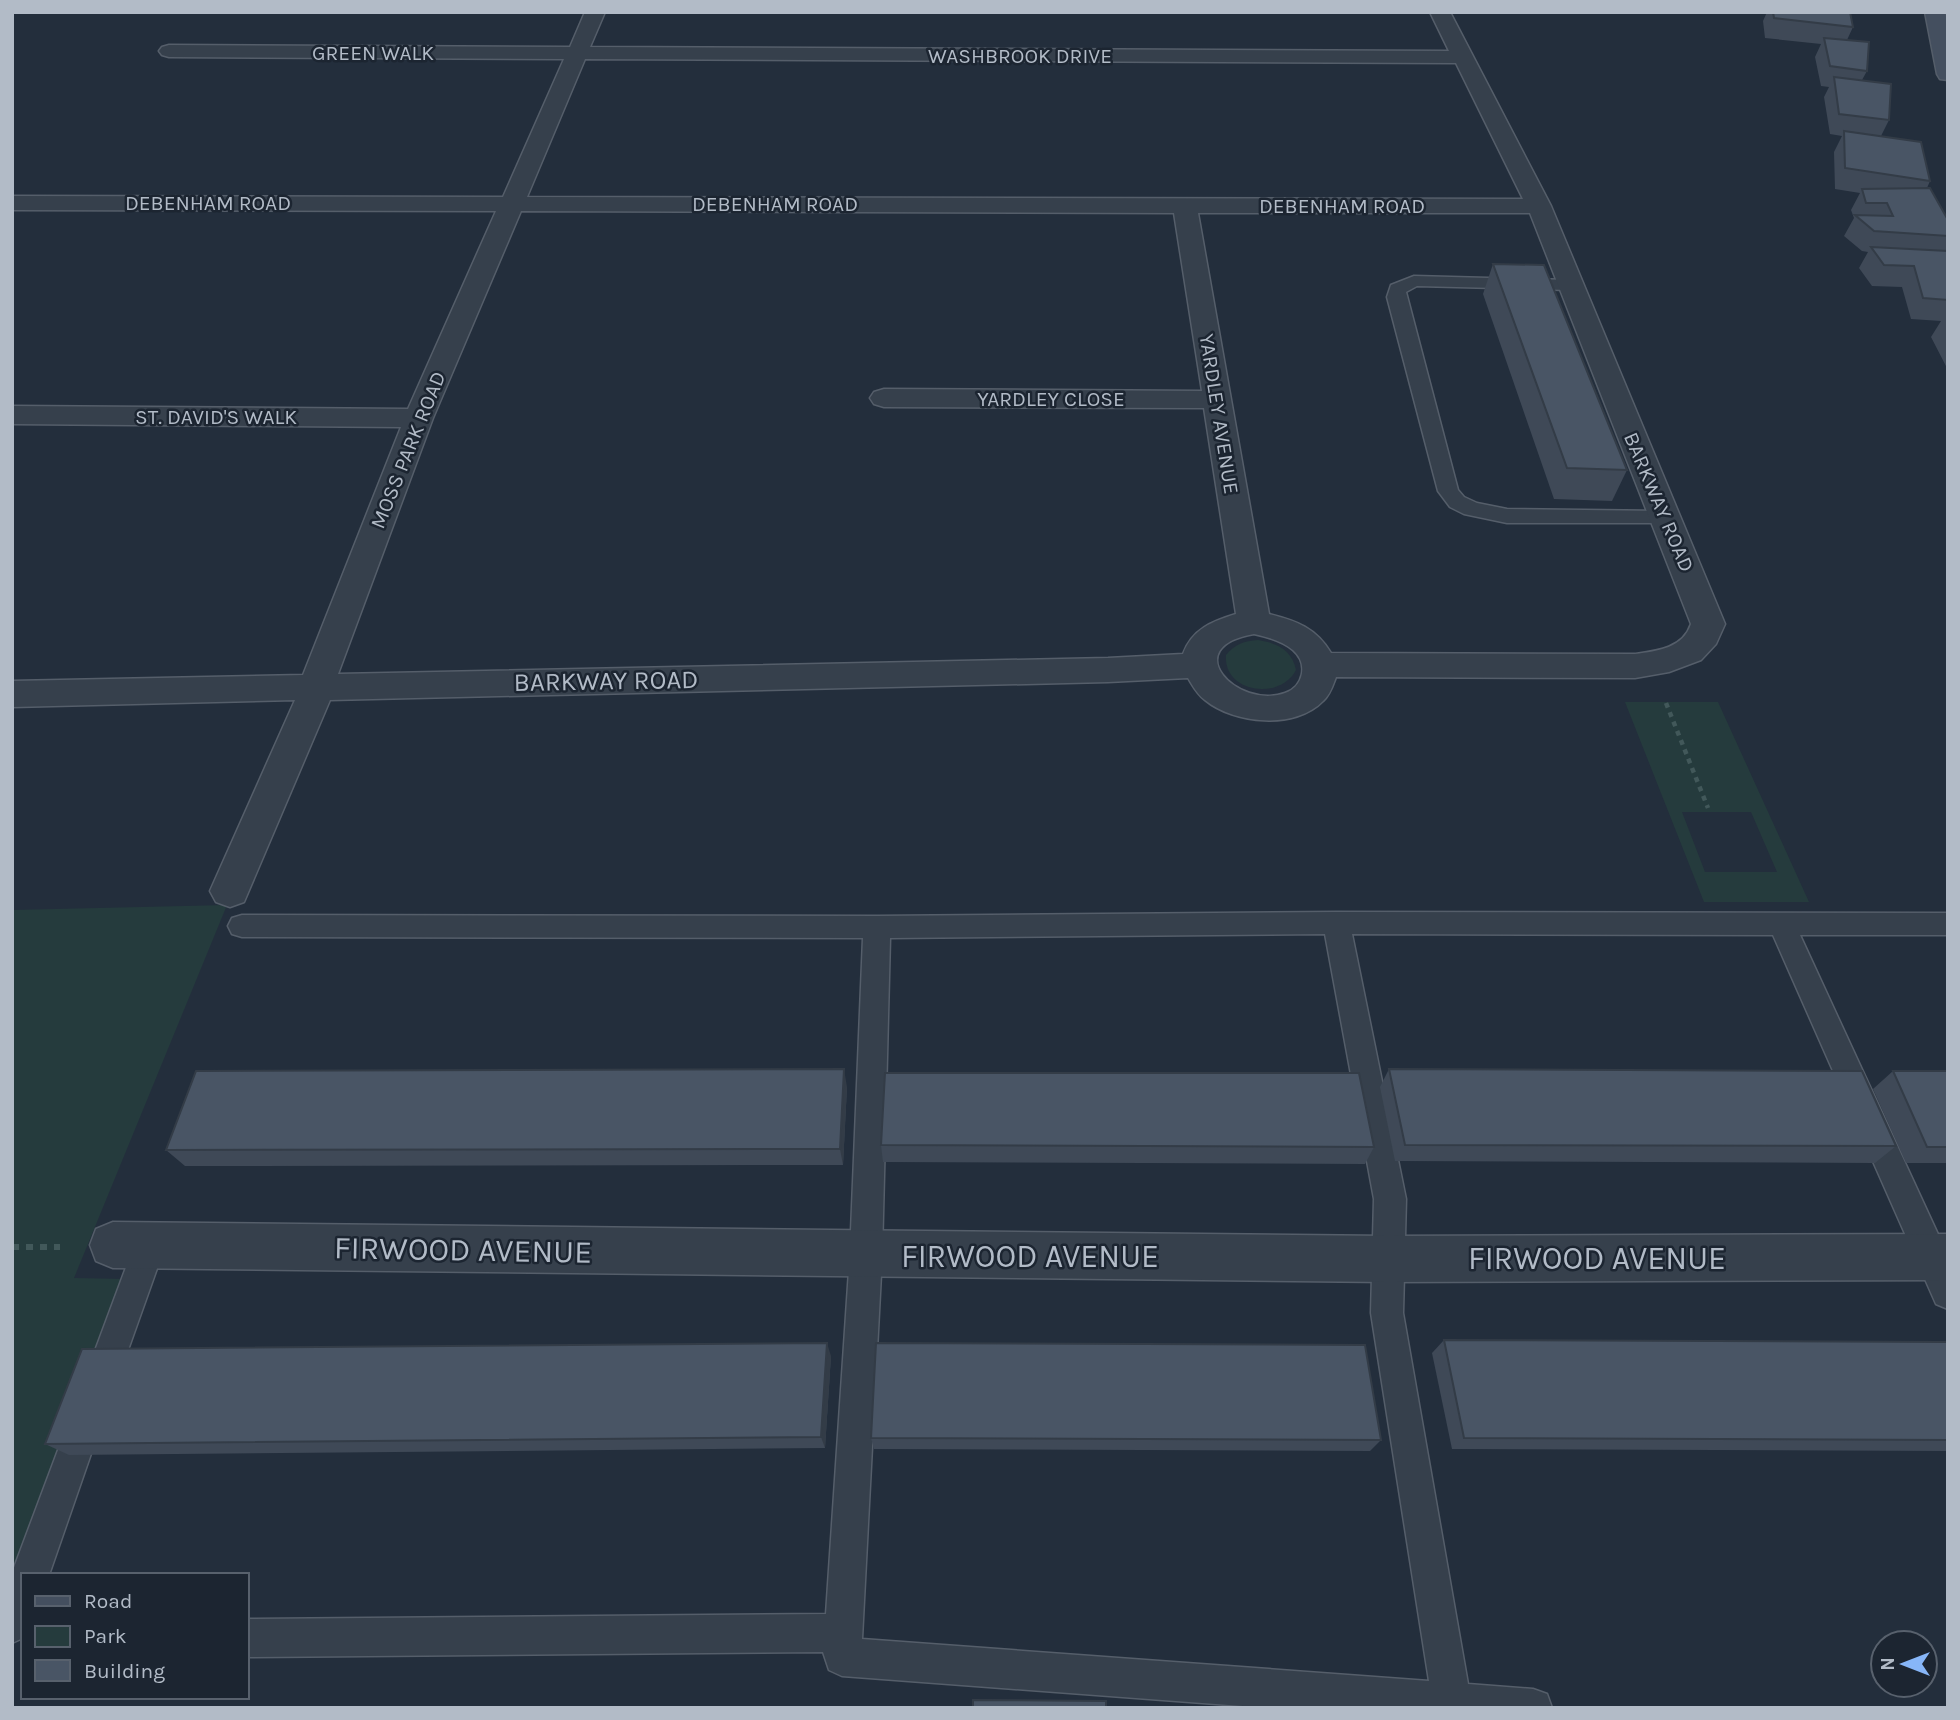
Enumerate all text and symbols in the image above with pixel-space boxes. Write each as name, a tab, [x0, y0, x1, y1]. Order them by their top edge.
street label: GREEN WALK	[312, 41, 434, 65]
street label: WASHBROOK DRIVE	[928, 44, 1112, 68]
street label: DEBENHAM ROAD	[125, 191, 291, 215]
street label: DEBENHAM ROAD	[692, 192, 858, 216]
street label: DEBENHAM ROAD	[1259, 194, 1425, 218]
street label: YARDLEY AVENUE	[1194, 332, 1244, 496]
street label: MOSS PARK ROAD	[365, 368, 451, 532]
street label: YARDLEY CLOSE	[977, 387, 1125, 411]
street label: ST. DAVID'S WALK	[135, 405, 297, 429]
street label: BARKWAY ROAD	[1619, 429, 1699, 575]
street label: BARKWAY ROAD	[513, 664, 699, 698]
street label: FIRWOOD AVENUE	[334, 1229, 592, 1271]
street label: FIRWOOD AVENUE	[901, 1238, 1159, 1275]
street label: FIRWOOD AVENUE	[1468, 1240, 1726, 1277]
legend	[21, 1573, 248, 1699]
text: Road	[84, 1589, 132, 1613]
text: Park	[84, 1624, 127, 1648]
north arrow	[1869, 1629, 1939, 1699]
text: N	[1877, 1657, 1899, 1671]
text: Building	[84, 1659, 165, 1683]

